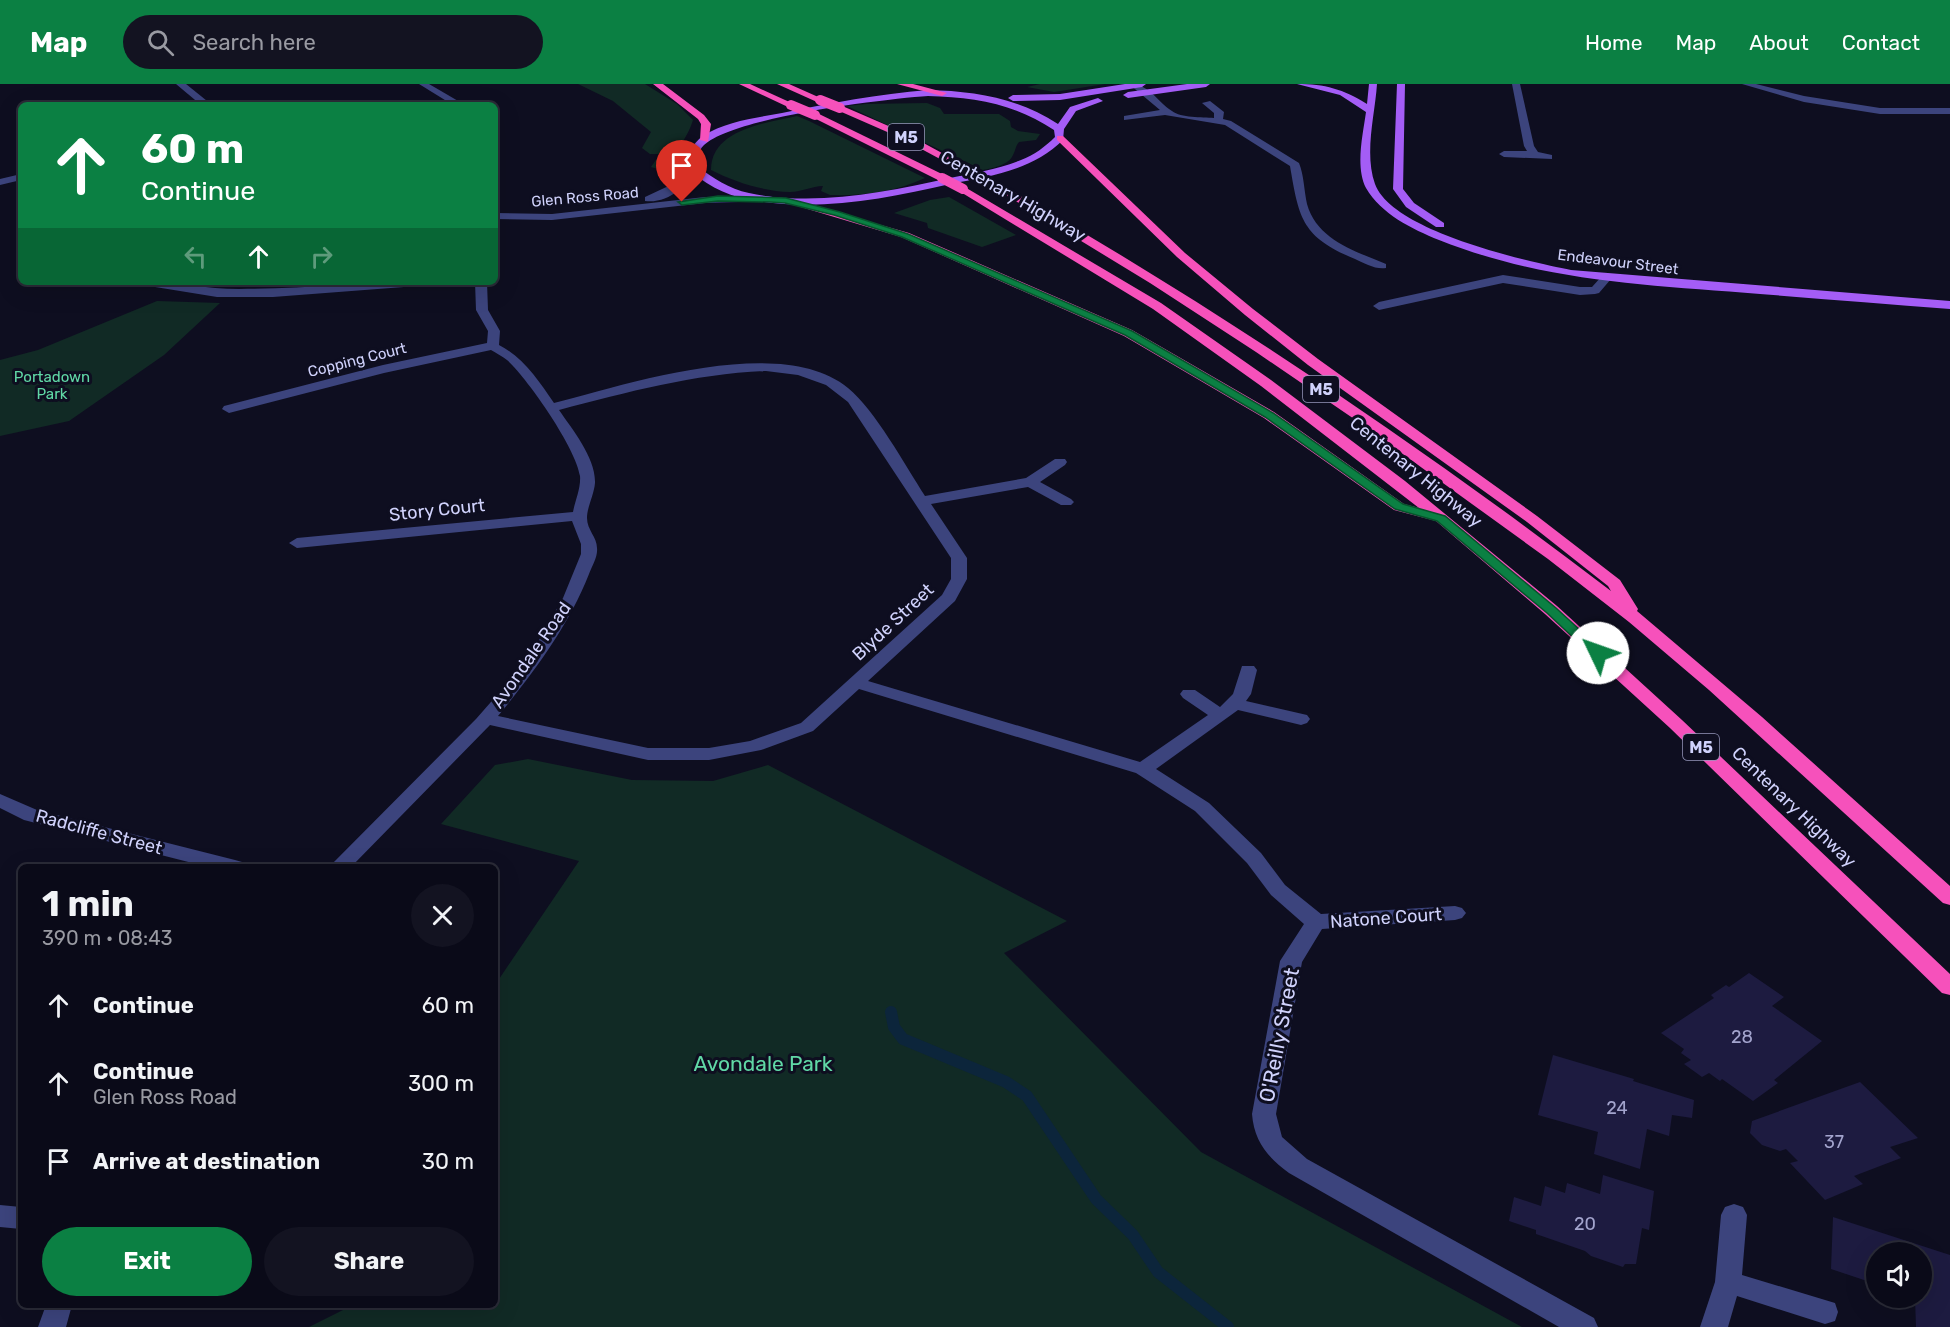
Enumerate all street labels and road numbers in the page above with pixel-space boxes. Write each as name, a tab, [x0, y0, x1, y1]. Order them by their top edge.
road number: M5	[888, 124, 924, 150]
street label: Centenary Highway	[936, 145, 1090, 247]
street label: Glen Ross Road	[530, 183, 640, 211]
street label: Endeavour Street	[1556, 246, 1680, 278]
street label: Copping Court	[306, 339, 408, 381]
road number: M5	[1303, 376, 1339, 402]
street label: Centenary Highway	[1345, 412, 1487, 532]
street label: Story Court	[388, 494, 486, 526]
street label: Blyde Street	[848, 579, 938, 665]
street label: Avondale Road	[486, 598, 576, 712]
road number: M5	[1683, 734, 1719, 760]
street label: Centenary Highway	[1727, 742, 1861, 872]
street label: Radcliffe Street	[33, 805, 165, 859]
street label: Natone Court	[1329, 903, 1443, 933]
street label: O'Reilly Street	[1254, 966, 1304, 1104]

